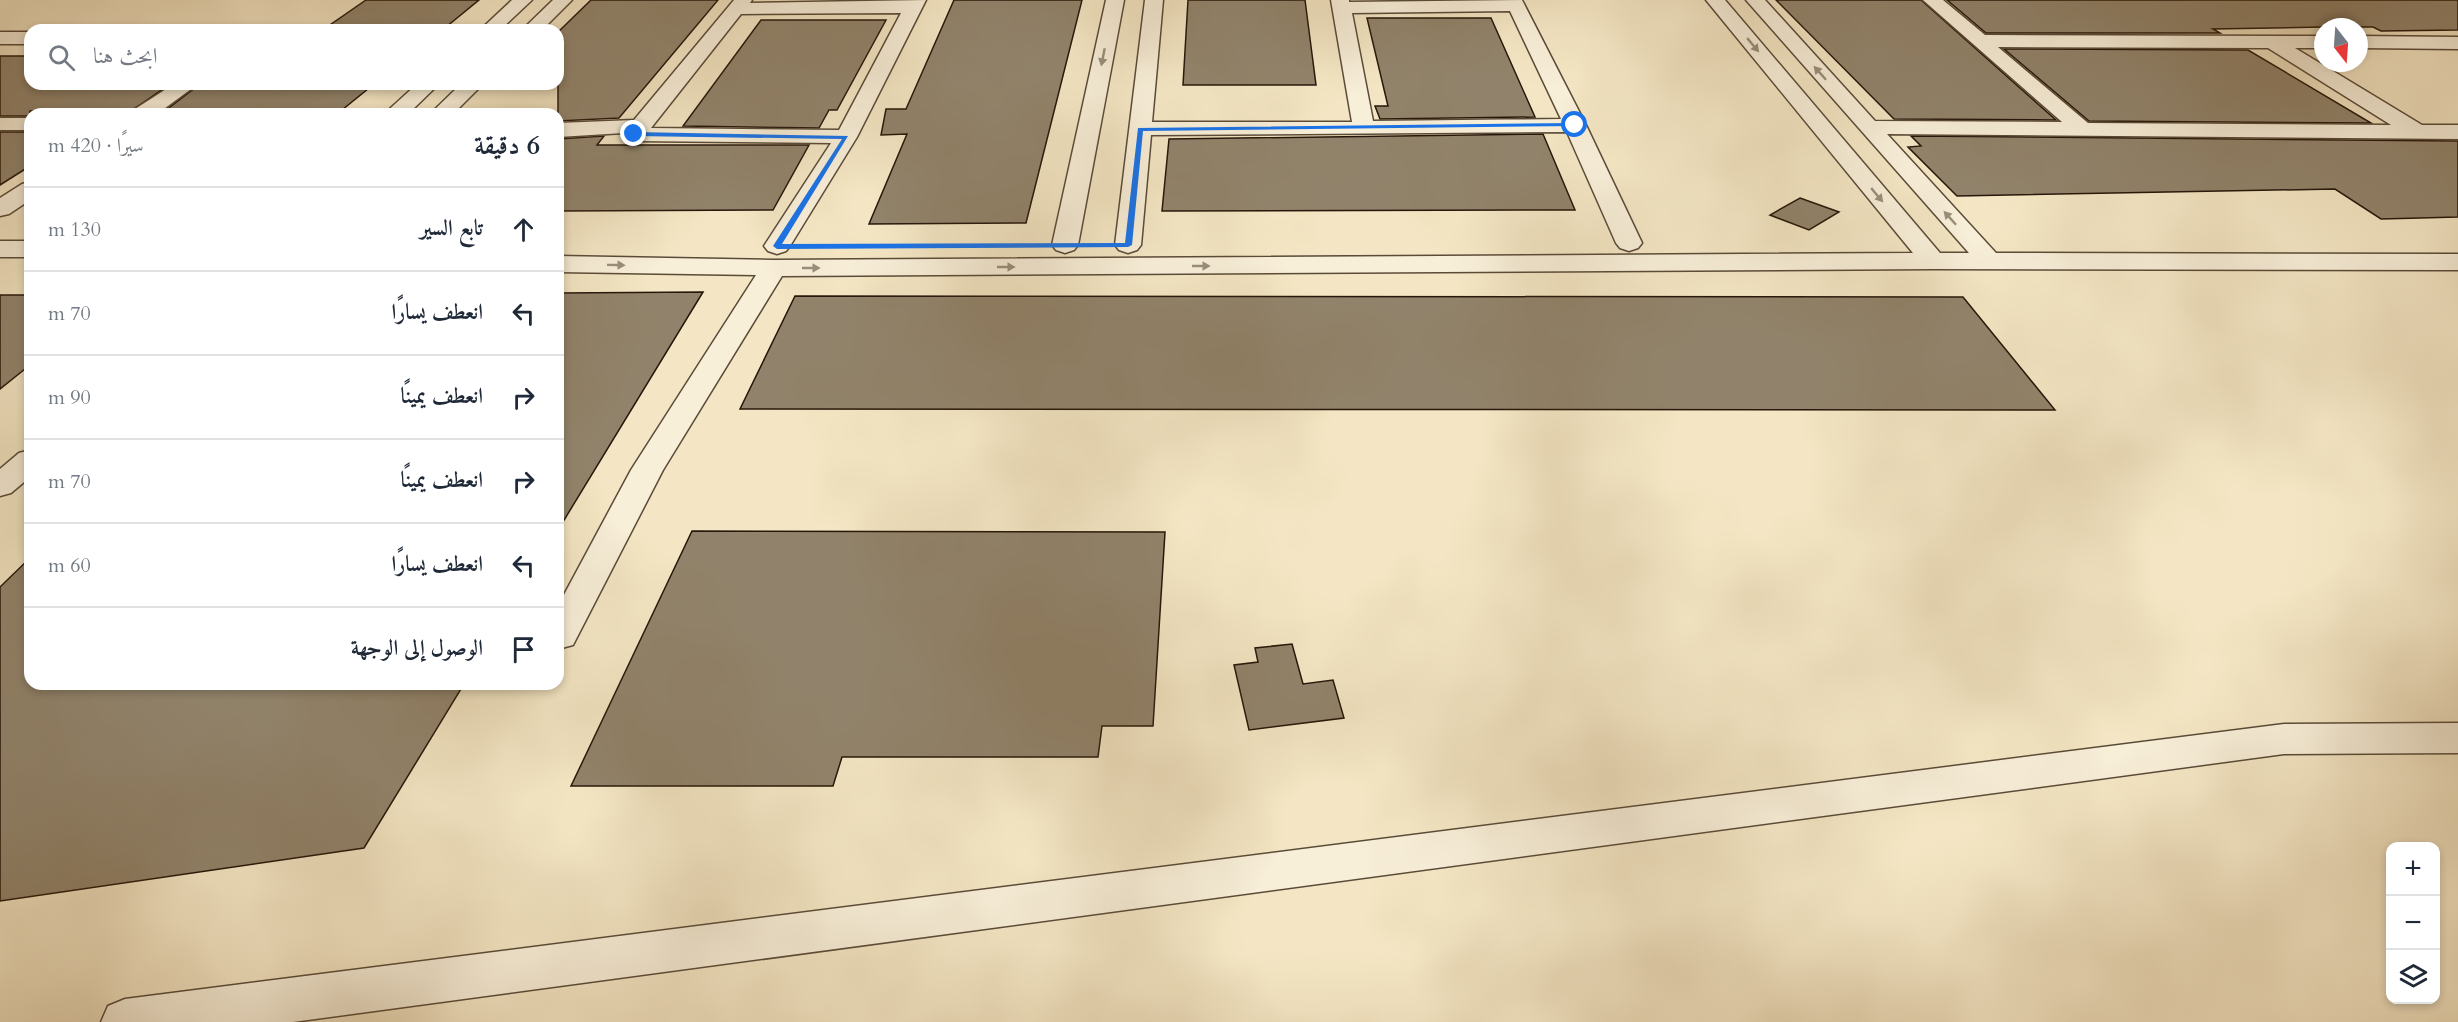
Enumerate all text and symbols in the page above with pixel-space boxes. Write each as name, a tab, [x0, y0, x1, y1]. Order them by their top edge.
north arrow	[2314, 18, 2368, 72]
search box	[24, 24, 564, 90]
one-way arrow	[1746, 37, 1759, 53]
icon: search	[45, 41, 78, 74]
text: ابحث هنا	[93, 41, 158, 71]
one-way arrow	[1098, 48, 1107, 67]
one-way arrow	[1814, 66, 1827, 81]
route start	[1561, 111, 1587, 137]
route end	[620, 120, 646, 146]
text: 6 دقيقة	[474, 128, 540, 163]
text: سيرًا · 420 m	[48, 132, 144, 159]
one-way arrow	[1870, 187, 1883, 202]
one-way arrow	[1944, 211, 1957, 226]
text: تابع السير	[420, 213, 483, 243]
icon: ahead	[507, 213, 540, 246]
text: 130 m	[48, 216, 101, 243]
one-way arrow	[607, 260, 626, 270]
one-way arrow	[1192, 261, 1211, 270]
one-way arrow	[997, 262, 1016, 272]
one-way arrow	[802, 263, 821, 273]
text: انعطف يسارًا	[392, 297, 483, 327]
icon: left	[507, 297, 540, 330]
text: 70 m	[48, 300, 91, 327]
text: انعطف يمينًا	[400, 381, 483, 411]
icon: right	[507, 381, 540, 414]
text: 90 m	[48, 384, 91, 411]
text: انعطف يمينًا	[400, 465, 483, 495]
icon: right	[507, 465, 540, 498]
text: 70 m	[48, 468, 91, 495]
text: انعطف يسارًا	[392, 549, 483, 579]
icon: left	[507, 549, 540, 582]
text: 60 m	[48, 552, 91, 579]
text: الوصول إلى الوجهة	[351, 633, 483, 663]
icon: arrive	[507, 633, 540, 666]
map controls	[2386, 842, 2440, 1004]
button: +	[2386, 842, 2440, 896]
button: −	[2386, 896, 2440, 950]
button: layers	[2386, 950, 2440, 1004]

